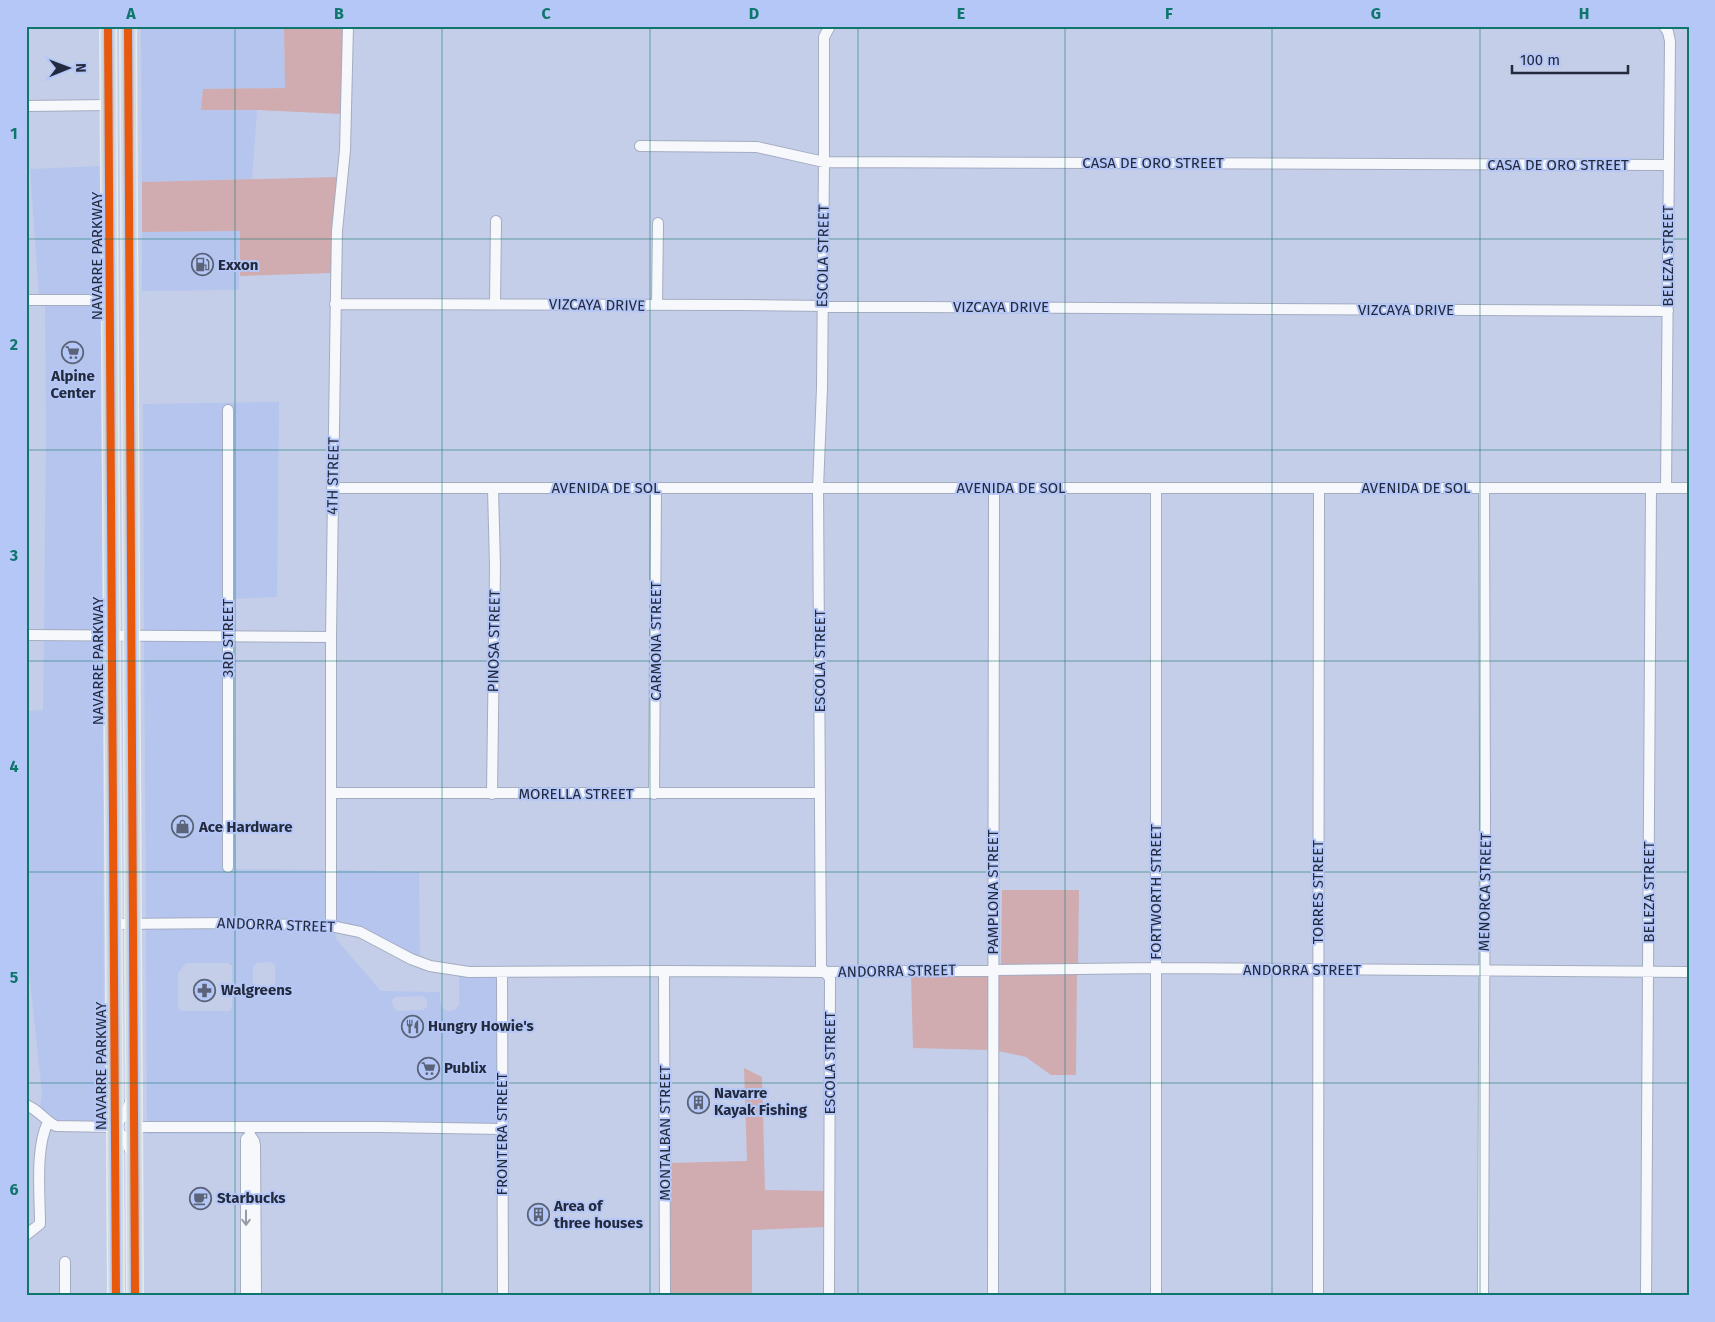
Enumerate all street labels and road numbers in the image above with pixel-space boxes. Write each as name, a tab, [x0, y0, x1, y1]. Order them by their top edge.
street label: CASA DE ORO STREET	[1082, 154, 1224, 172]
street label: CASA DE ORO STREET	[1487, 156, 1629, 174]
street label: NAVARRE PARKWAY	[88, 191, 106, 320]
street label: ESCOLA STREET	[813, 204, 833, 308]
street label: BELEZA STREET	[1659, 205, 1677, 307]
street label: VIZCAYA DRIVE	[549, 295, 645, 315]
street label: VIZCAYA DRIVE	[953, 298, 1049, 316]
street label: VIZCAYA DRIVE	[1358, 301, 1454, 319]
street label: 4TH STREET	[323, 437, 343, 515]
street label: AVENIDA DE SOL	[551, 479, 661, 497]
street label: AVENIDA DE SOL	[956, 479, 1066, 497]
street label: AVENIDA DE SOL	[1361, 479, 1471, 497]
street label: CARMONA STREET	[647, 581, 665, 701]
street label: PINOSA STREET	[484, 589, 504, 693]
street label: NAVARRE PARKWAY	[89, 596, 107, 725]
street label: 3RD STREET	[219, 598, 237, 677]
street label: ESCOLA STREET	[811, 609, 829, 713]
street label: MORELLA STREET	[519, 785, 634, 803]
street label: FORTWORTH STREET	[1147, 824, 1165, 960]
street label: PAMPLONA STREET	[984, 829, 1002, 955]
street label: MENORCA STREET	[1475, 832, 1495, 952]
street label: TORRES STREET	[1309, 840, 1327, 944]
street label: BELEZA STREET	[1640, 841, 1658, 943]
street label: ANDORRA STREET	[217, 914, 336, 936]
street label: ANDORRA STREET	[838, 961, 956, 981]
street label: ANDORRA STREET	[1243, 961, 1361, 979]
street label: NAVARRE PARKWAY	[92, 1001, 110, 1130]
street label: ESCOLA STREET	[821, 1011, 839, 1115]
street label: MONTALBAN STREET	[656, 1065, 674, 1201]
street label: FRONTERA STREET	[493, 1072, 511, 1195]

